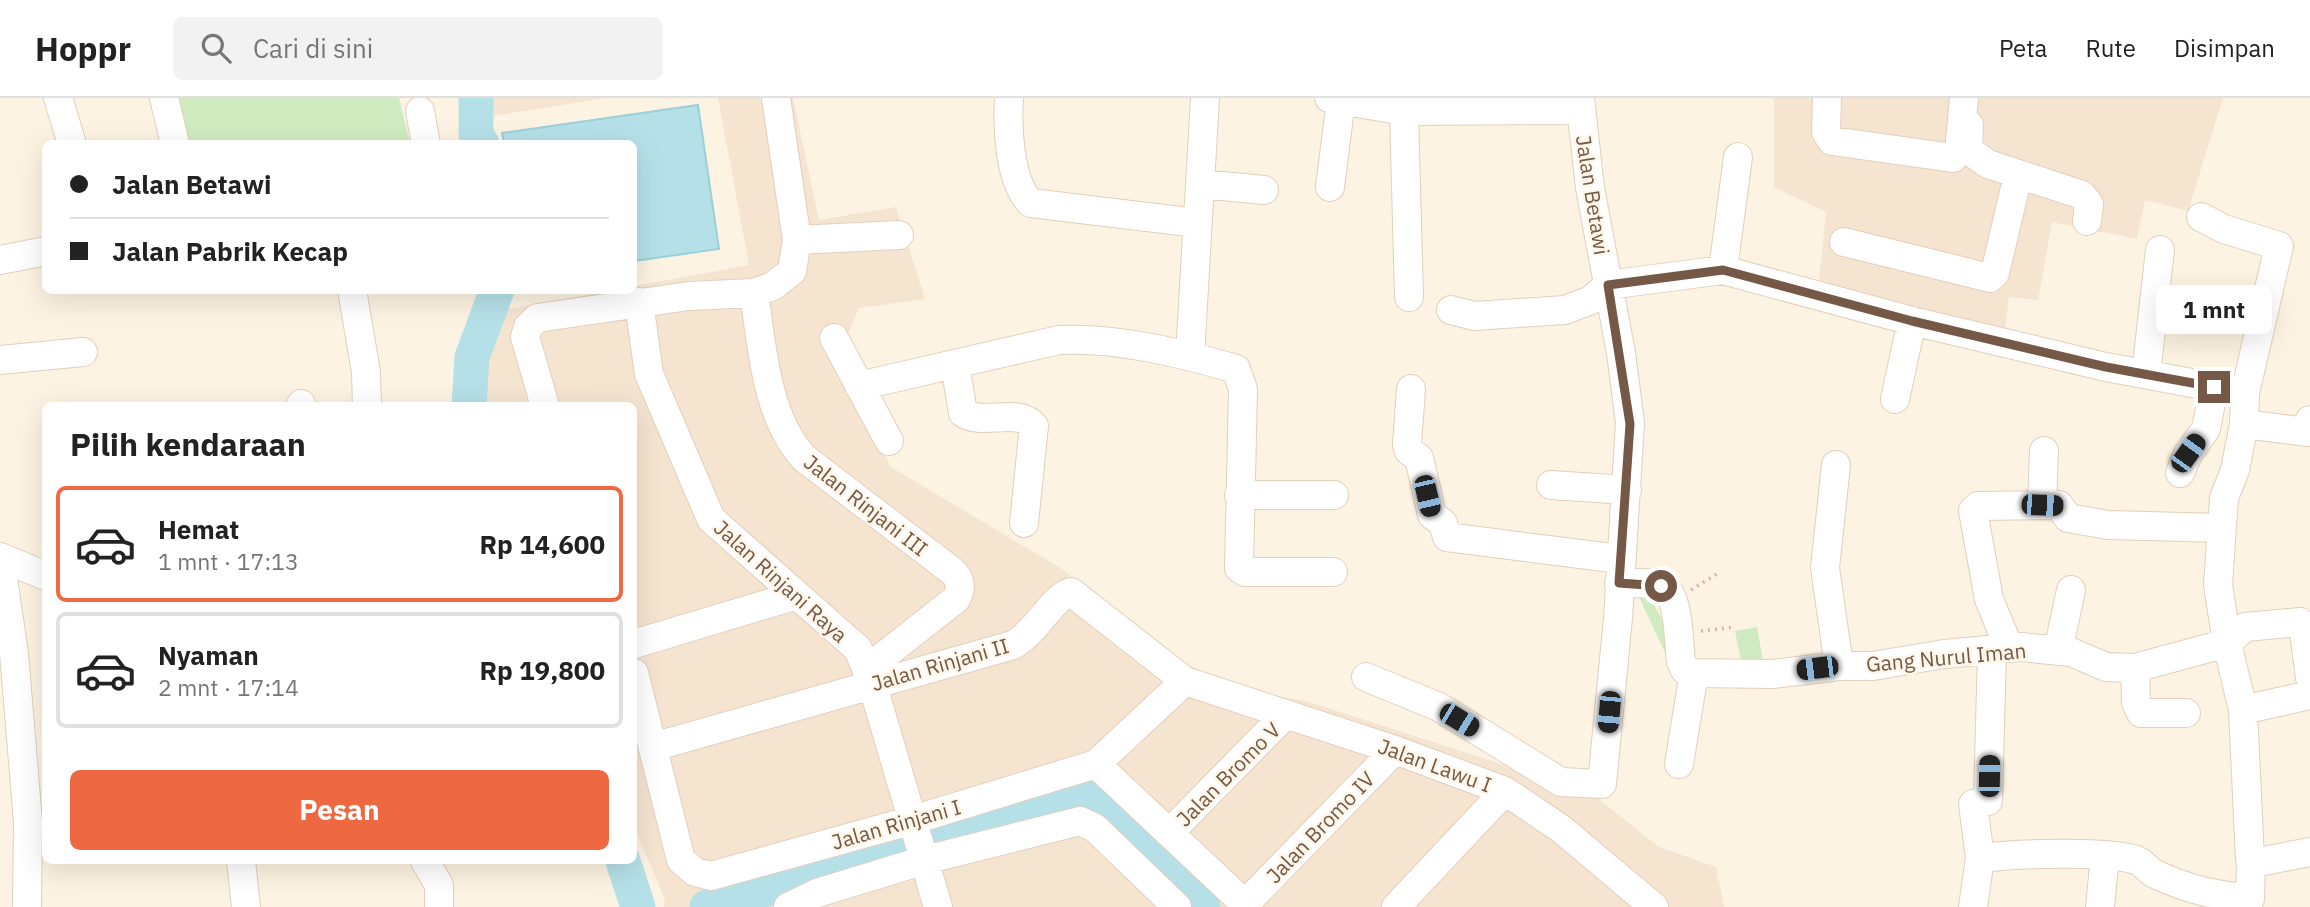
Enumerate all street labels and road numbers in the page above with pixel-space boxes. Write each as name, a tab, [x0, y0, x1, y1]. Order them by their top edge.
street label: Jalan Betawi	[1570, 133, 1616, 257]
street label: Jalan Rinjani III	[798, 448, 934, 562]
street label: Jalan Rinjani Raya	[708, 513, 854, 649]
street label: Jalan Rinjani II	[868, 631, 1012, 697]
street label: Gang Nurul Iman	[1865, 636, 2027, 678]
street label: Jalan Bromo V	[1170, 716, 1286, 832]
street label: Jalan Lawu I	[1374, 732, 1496, 798]
street label: Jalan Bromo IV	[1260, 765, 1381, 889]
street label: Jalan Rinjani I	[828, 792, 964, 856]

